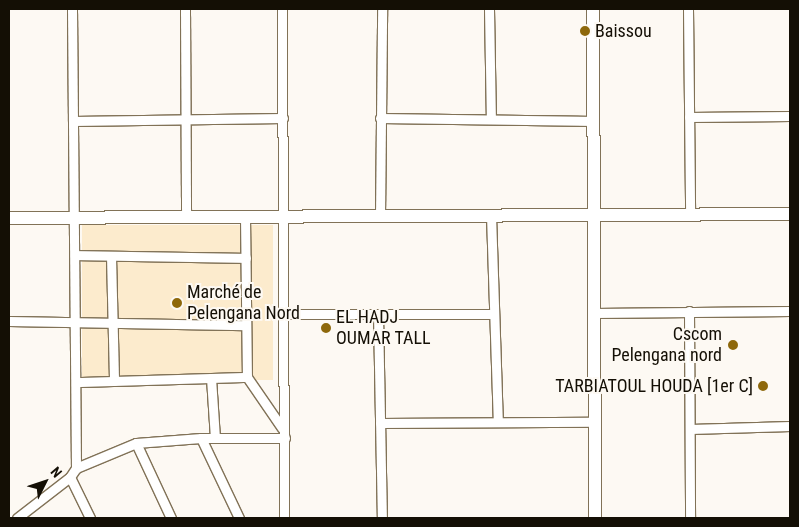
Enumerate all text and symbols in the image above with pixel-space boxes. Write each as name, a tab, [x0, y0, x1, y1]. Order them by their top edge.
place label: Baissou	[595, 20, 652, 42]
marker: Baissou	[579, 25, 591, 37]
place label: Marché de Pelengana Nord	[187, 282, 300, 324]
marker: Marché de Pelengana Nord	[171, 297, 183, 309]
place label: EL HADJ OUMAR TALL	[336, 307, 431, 350]
marker: EL HADJ OUMAR TALL	[320, 322, 332, 334]
place label: Cscom Pelengana nord	[611, 324, 722, 366]
marker: Cscom Pelengana nord	[726, 338, 740, 352]
place label: TARBIATOUL HOUDA [1er C]	[555, 375, 753, 397]
marker: TARBIATOUL HOUDA [1er C]	[757, 380, 769, 392]
north arrow	[20, 457, 70, 507]
text: N	[47, 464, 65, 481]

